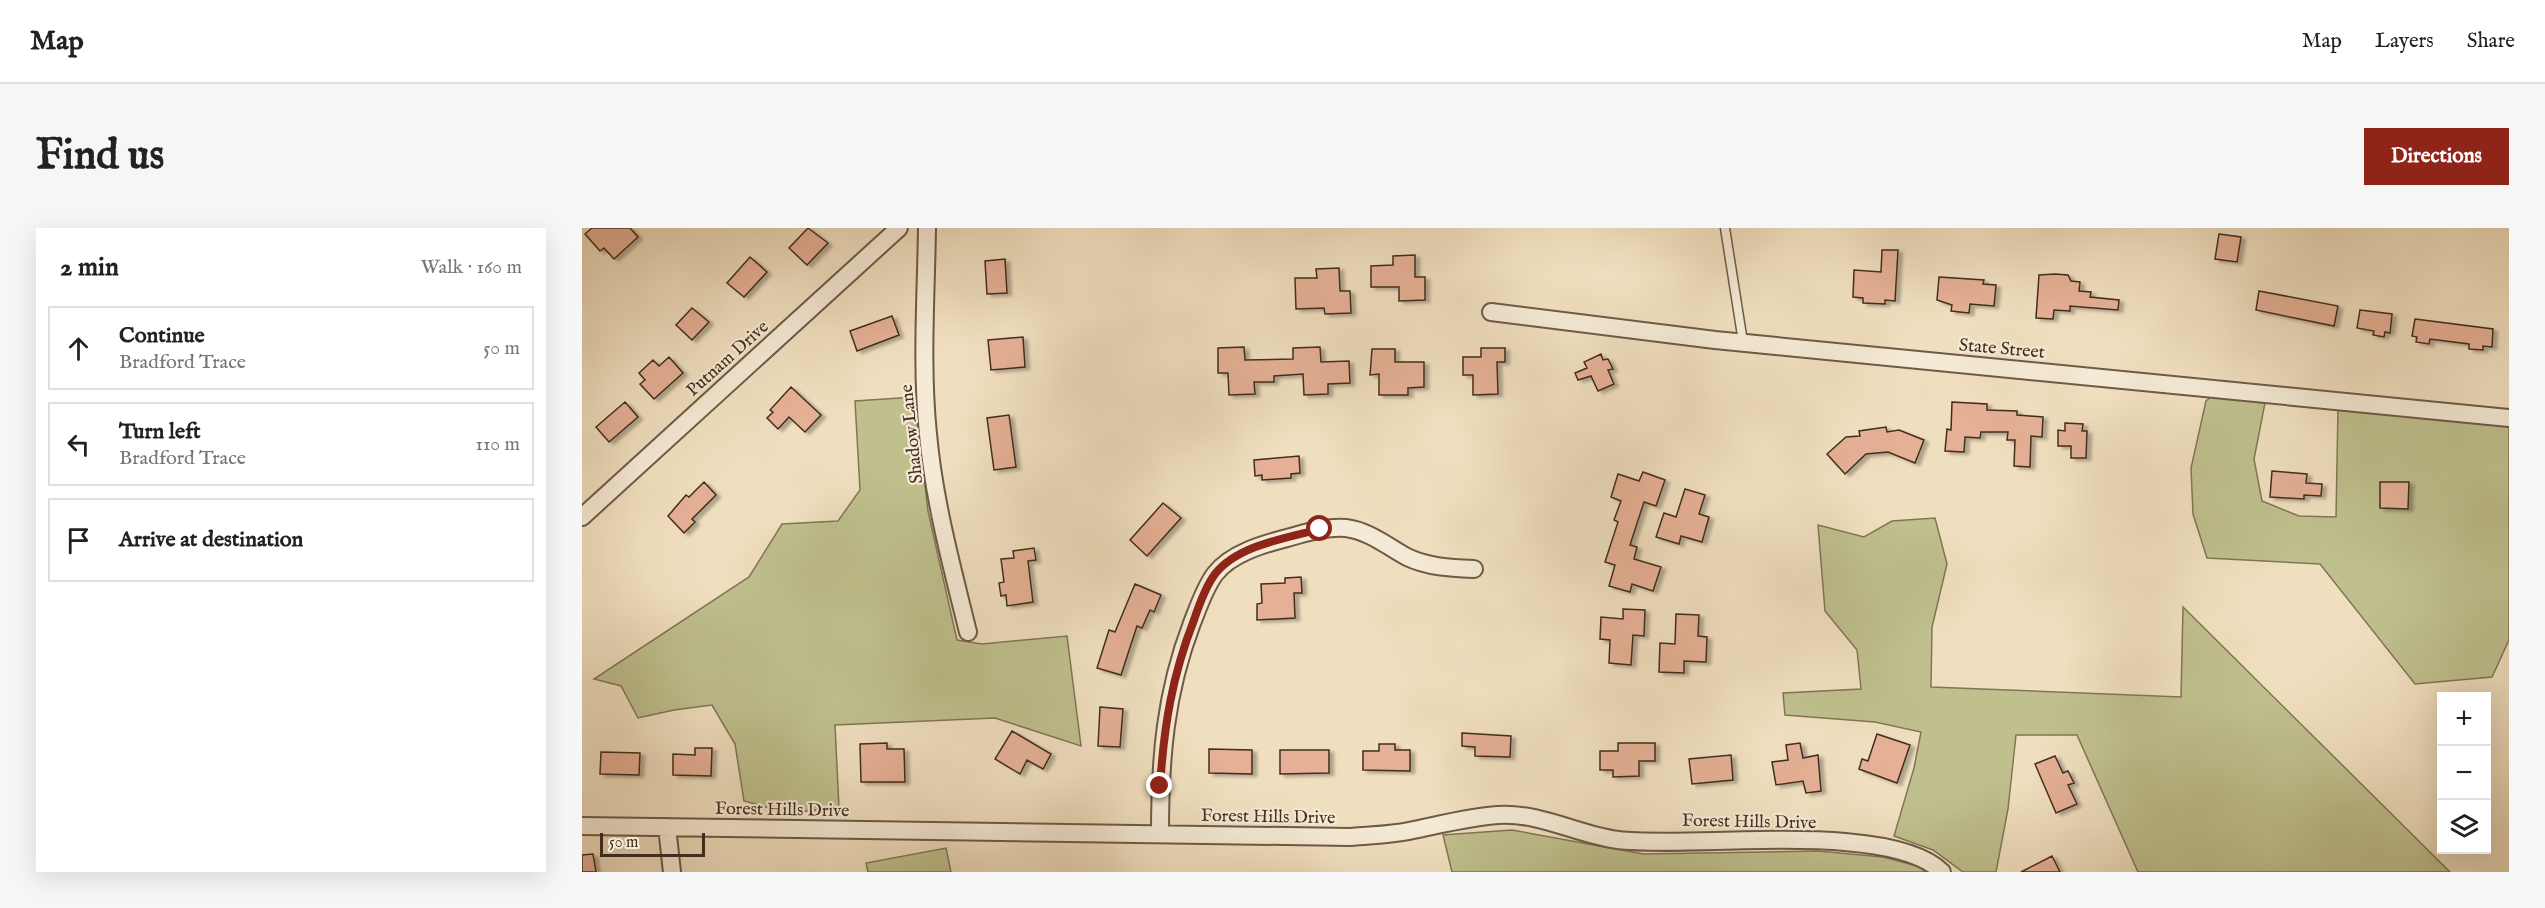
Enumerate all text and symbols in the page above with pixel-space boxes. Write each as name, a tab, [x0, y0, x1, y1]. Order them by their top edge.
text: Map	[30, 24, 84, 59]
text: Map	[2302, 28, 2342, 55]
text: Layers	[2375, 28, 2434, 55]
text: Share	[2467, 28, 2515, 55]
button: Directions	[2364, 128, 2509, 185]
text: Find us	[36, 130, 164, 183]
text: 2 min	[60, 251, 119, 284]
text: Walk · 160 m	[421, 255, 522, 280]
street label: Putnam Drive	[682, 316, 774, 402]
text: Continue	[119, 322, 205, 350]
icon: ahead	[62, 332, 95, 365]
street label: State Street	[1958, 334, 2046, 365]
text: 50 m	[483, 336, 520, 361]
text: Bradford Trace	[119, 350, 246, 375]
street label: Shadow Lane	[896, 383, 929, 485]
text: Turn left	[119, 418, 201, 446]
icon: left	[62, 428, 95, 461]
text: 110 m	[476, 432, 520, 457]
text: Bradford Trace	[119, 446, 246, 471]
route start	[1306, 515, 1332, 541]
icon: arrive	[62, 524, 95, 557]
text: Arrive at destination	[119, 526, 303, 554]
map controls	[2437, 692, 2491, 854]
button: +	[2437, 692, 2491, 746]
button: −	[2437, 746, 2491, 800]
route end	[1146, 772, 1172, 798]
street label: Forest Hills Drive	[715, 798, 849, 823]
button: layers	[2437, 800, 2491, 854]
street label: Forest Hills Drive	[1201, 805, 1335, 830]
street label: Forest Hills Drive	[1682, 810, 1816, 835]
scale bar	[600, 830, 705, 858]
text: 50 m	[609, 833, 638, 853]

